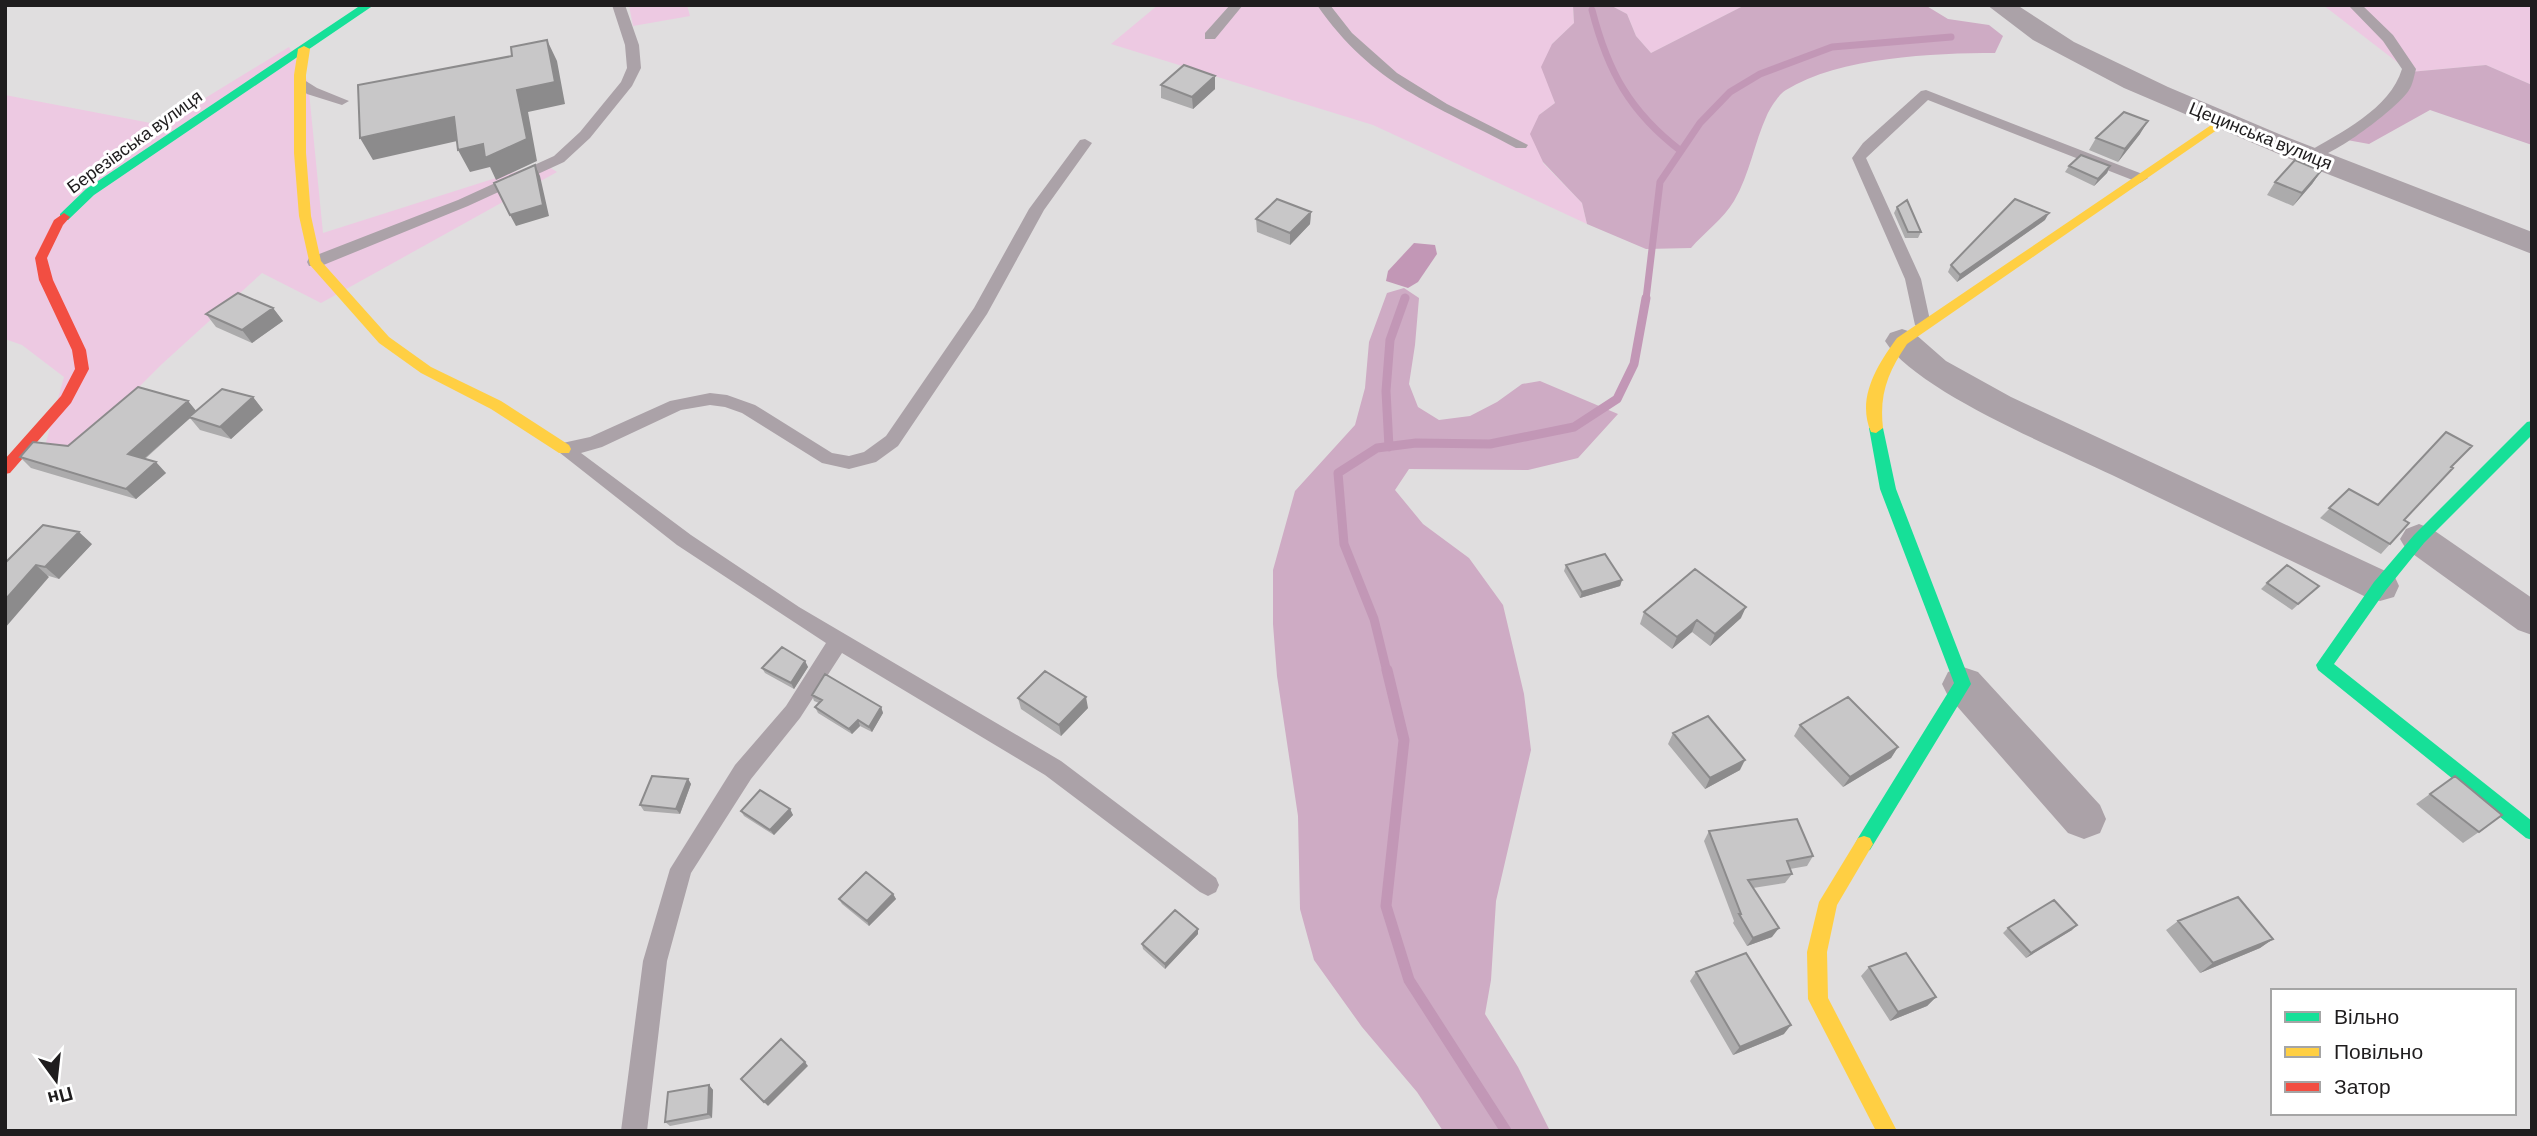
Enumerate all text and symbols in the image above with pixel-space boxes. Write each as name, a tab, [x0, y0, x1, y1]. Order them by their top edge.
street label: Березівська вулиця	[62, 85, 206, 197]
street label: Цецинська вулиця	[2186, 96, 2336, 174]
legend	[2271, 989, 2516, 1115]
text: Вільно	[2334, 1003, 2399, 1028]
text: Повільно	[2334, 1038, 2423, 1063]
north arrow	[21, 1045, 91, 1115]
text: Затор	[2334, 1073, 2391, 1098]
text: Пн	[45, 1083, 76, 1111]

